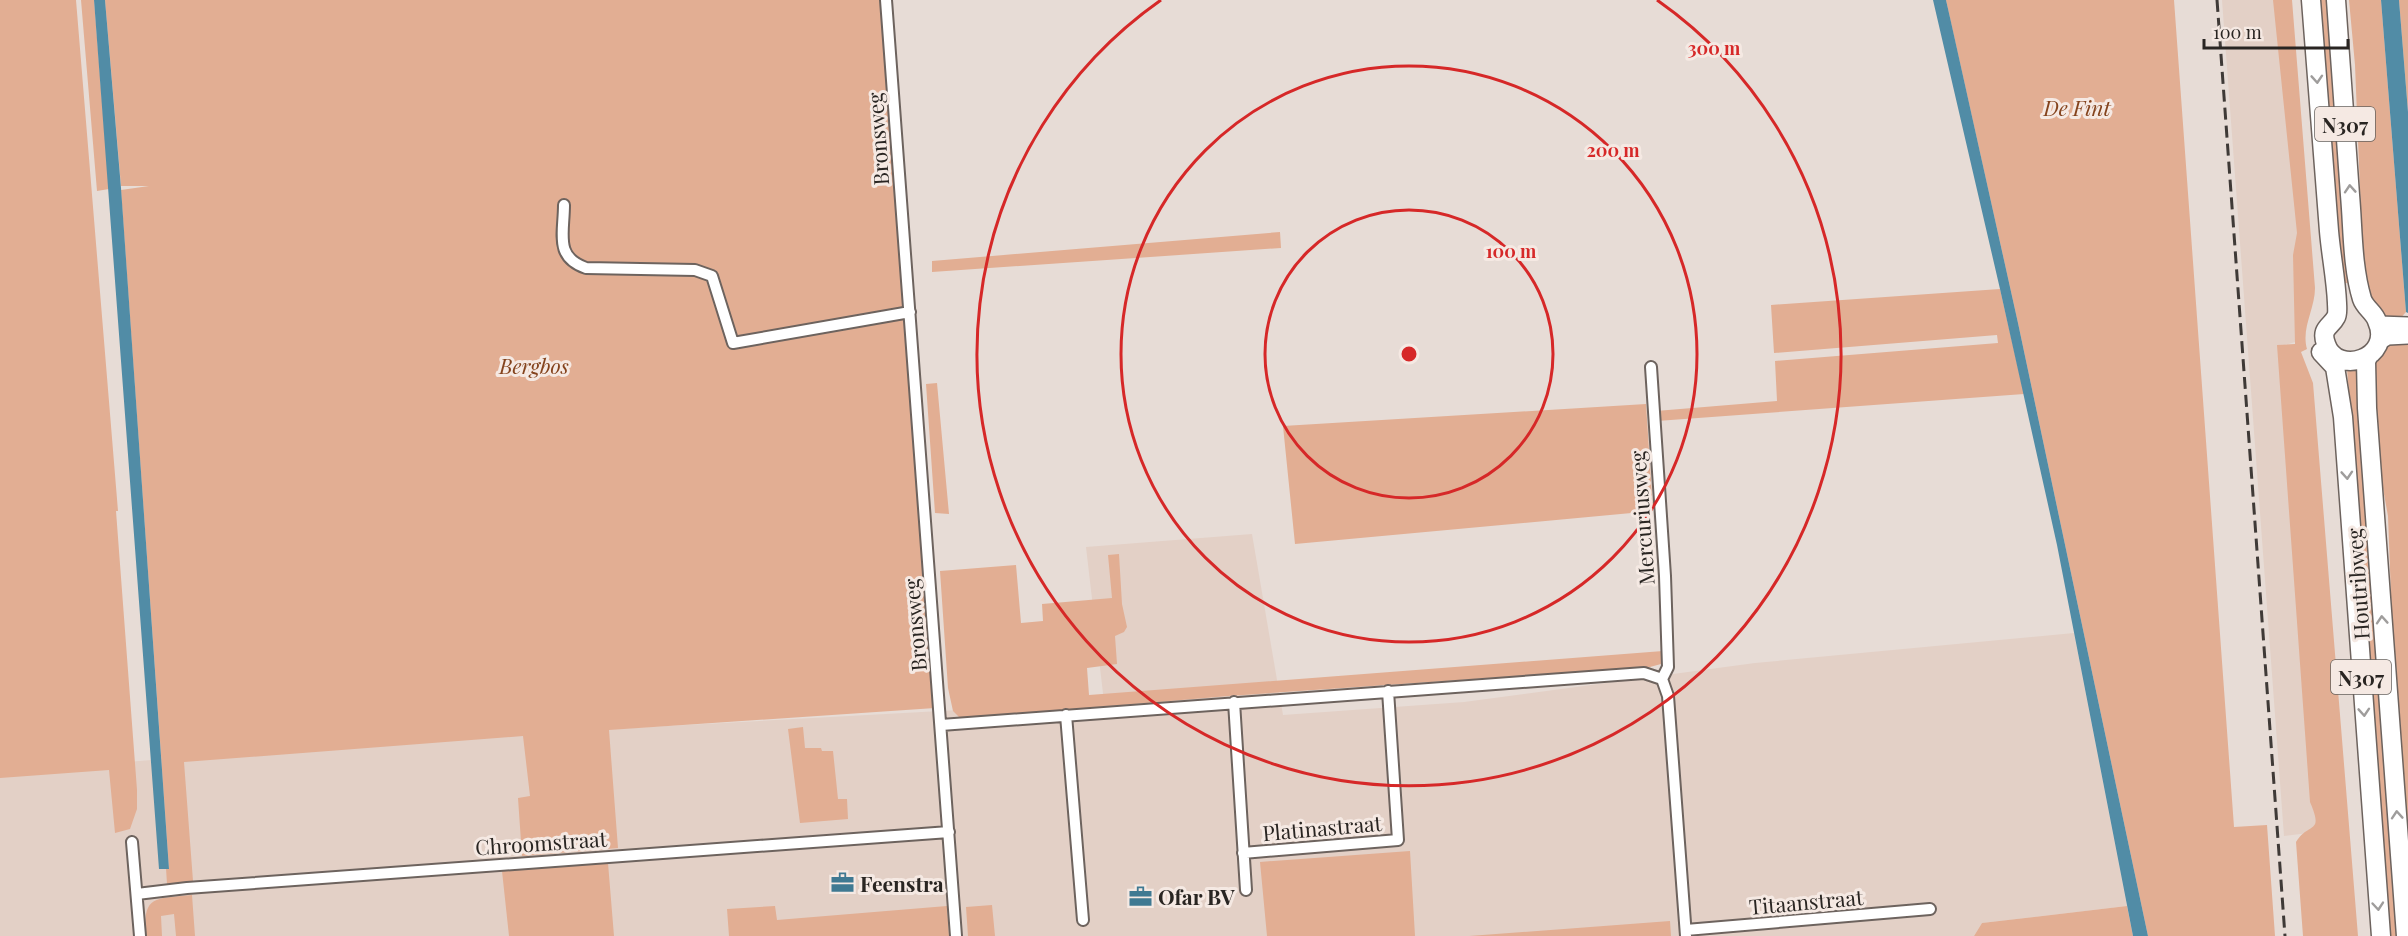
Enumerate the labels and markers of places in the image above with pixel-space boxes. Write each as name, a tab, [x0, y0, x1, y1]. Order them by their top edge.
centre of rings	[1399, 344, 1419, 364]
place label: Feenstra	[860, 869, 944, 897]
office icon: Feenstra	[829, 870, 855, 896]
place label: Ofar BV	[1158, 882, 1236, 910]
office icon: Ofar BV	[1127, 883, 1153, 909]

